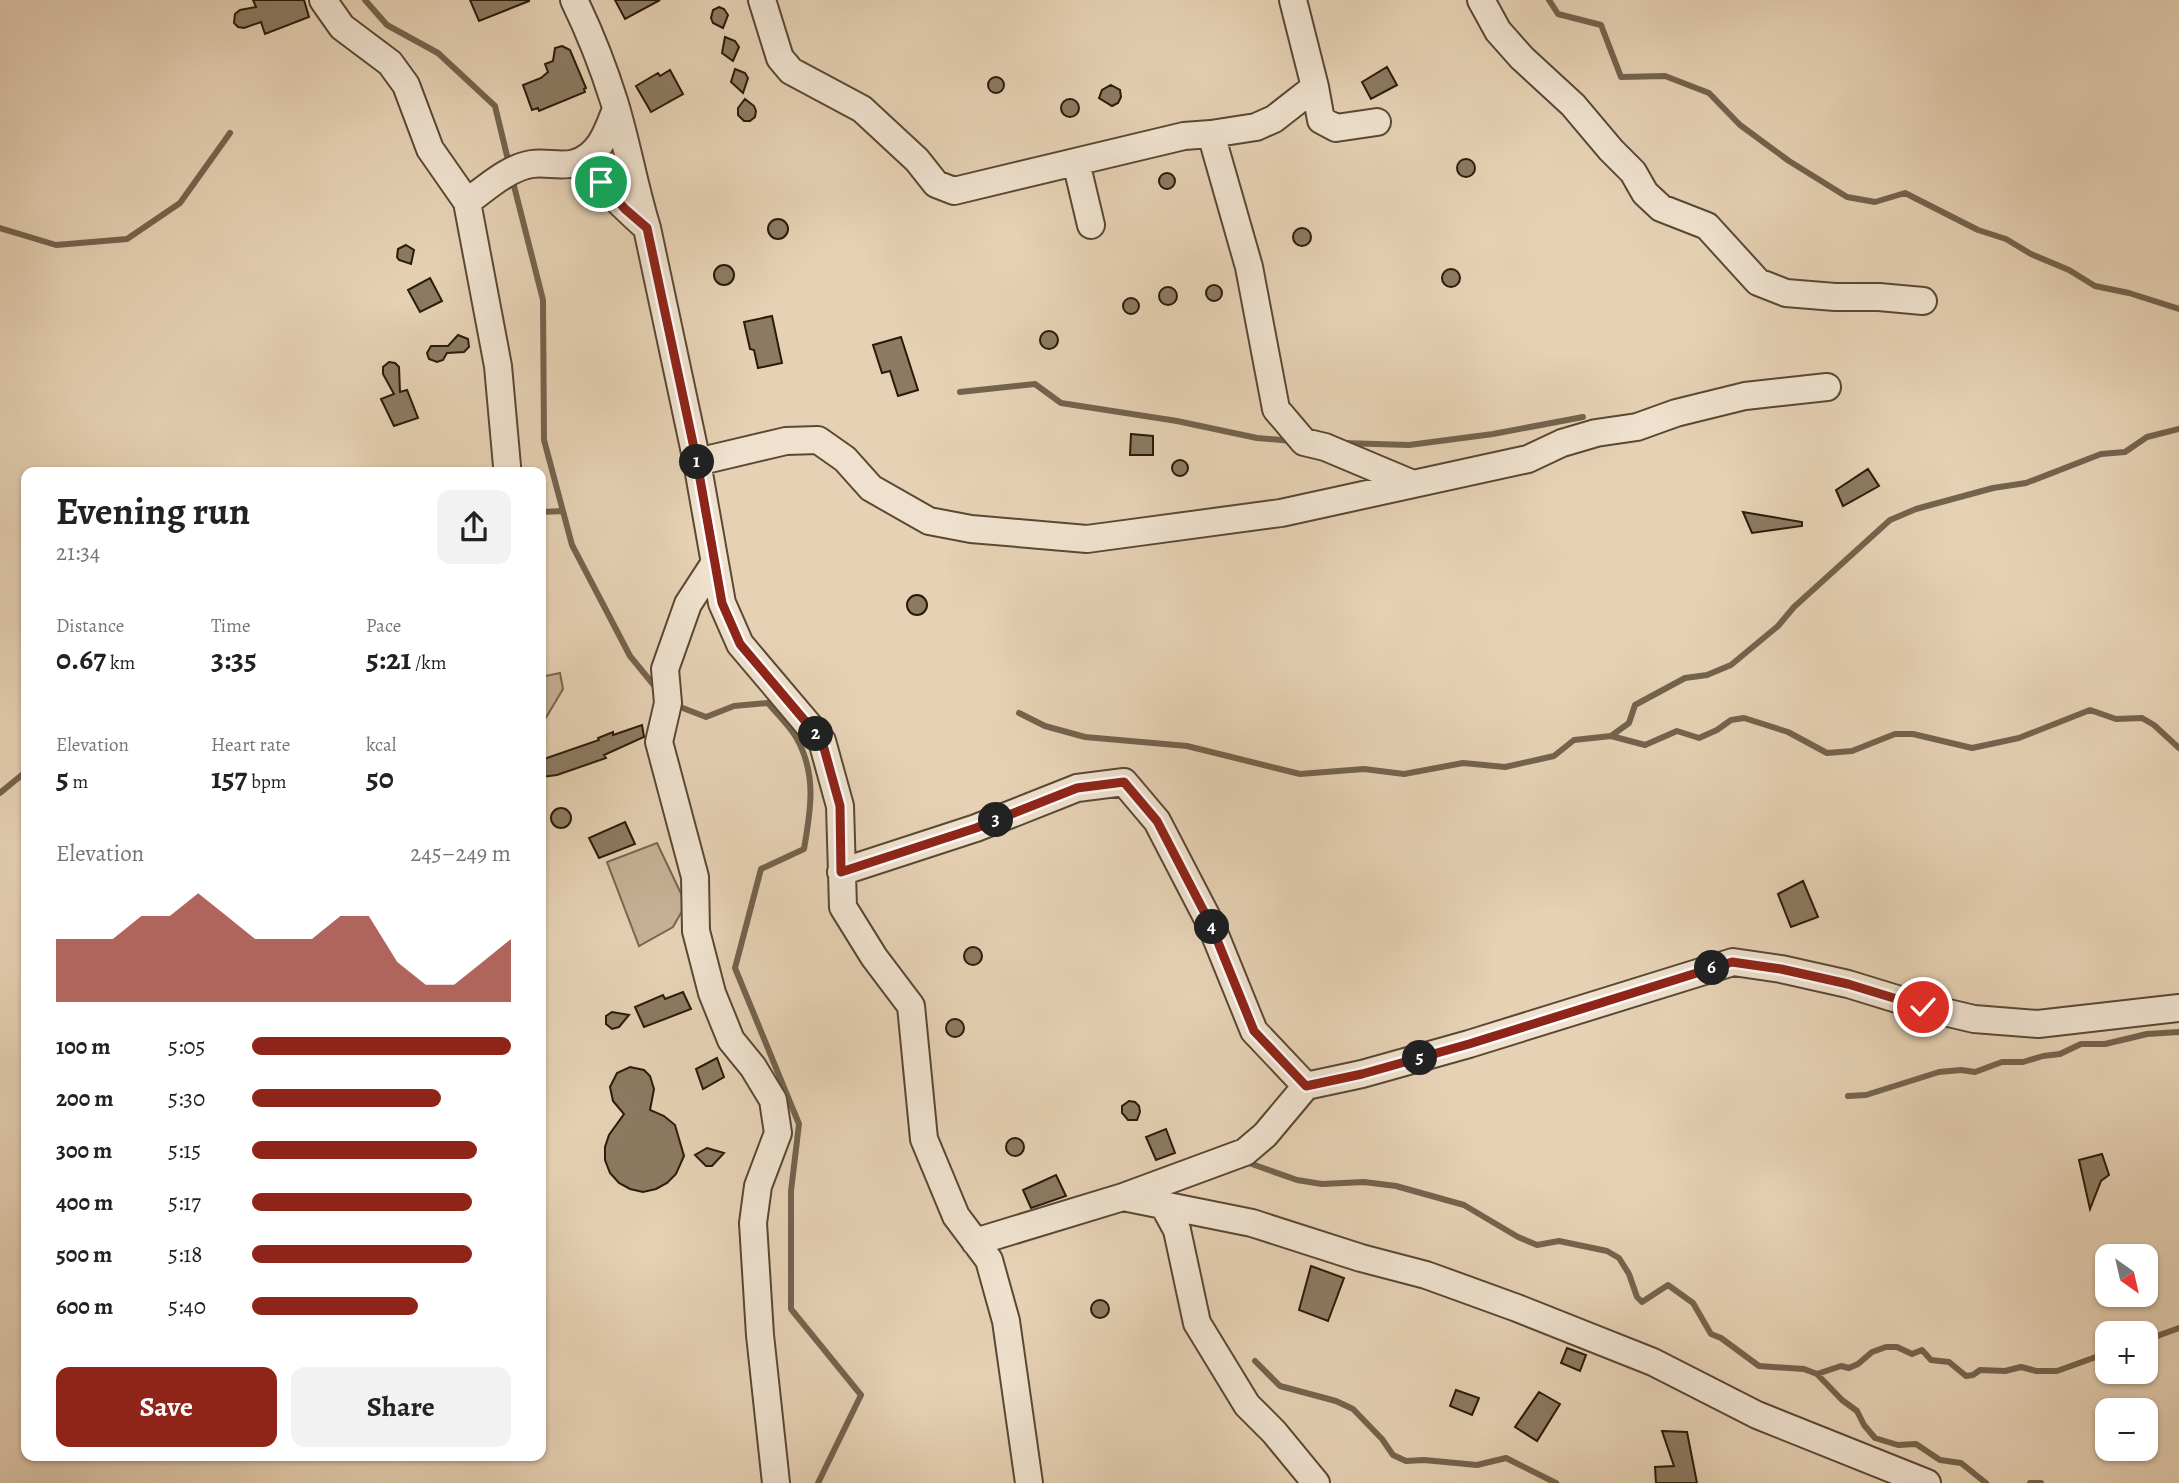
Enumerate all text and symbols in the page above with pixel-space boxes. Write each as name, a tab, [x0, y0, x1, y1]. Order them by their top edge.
pin	[571, 152, 631, 212]
icon: arrive	[582, 163, 620, 201]
pin: 1	[680, 444, 714, 480]
text: 1	[693, 448, 700, 474]
text: Evening run	[56, 485, 250, 537]
button: share	[437, 490, 511, 564]
text: 21:34	[56, 537, 100, 568]
text: Distance	[56, 613, 124, 639]
text: Time	[211, 613, 250, 639]
text: Pace	[366, 613, 401, 639]
text: 0.67	[56, 639, 106, 679]
text: 3:35	[211, 639, 257, 679]
text: 5:21	[366, 639, 411, 679]
text: km	[106, 650, 135, 676]
text: /km	[411, 650, 446, 676]
pin: 2	[798, 716, 834, 752]
text: 2	[811, 720, 820, 746]
text: Elevation	[56, 732, 129, 758]
text: Heart rate	[211, 732, 290, 758]
text: kcal	[366, 732, 396, 758]
text: 5	[56, 758, 69, 798]
text: 157	[211, 758, 247, 798]
text: 50	[366, 758, 394, 798]
text: m	[69, 769, 88, 795]
text: bpm	[247, 769, 287, 795]
pin: 3	[978, 802, 1014, 838]
text: 3	[991, 806, 1000, 832]
text: Elevation	[56, 838, 144, 869]
text: 245–249 m	[410, 838, 511, 869]
pin: 4	[1194, 909, 1230, 944]
text: 4	[1207, 913, 1216, 939]
pin: 6	[1694, 950, 1730, 986]
text: 6	[1707, 954, 1716, 980]
pin	[1893, 977, 1953, 1037]
icon: check	[1904, 988, 1942, 1026]
text: 100 m	[56, 1031, 111, 1062]
text: 5:05	[168, 1031, 206, 1062]
pin: 5	[1402, 1040, 1438, 1076]
text: 5	[1415, 1044, 1424, 1070]
text: 200 m	[56, 1083, 114, 1114]
text: 5:30	[168, 1083, 205, 1114]
text: 300 m	[56, 1135, 112, 1166]
text: 5:15	[168, 1135, 201, 1166]
text: 400 m	[56, 1187, 113, 1218]
text: 5:17	[168, 1187, 201, 1218]
text: 500 m	[56, 1239, 112, 1270]
text: 5:18	[168, 1239, 202, 1270]
north arrow	[2095, 1244, 2158, 1307]
map controls	[2095, 1244, 2158, 1461]
text: 600 m	[56, 1291, 113, 1322]
text: 5:40	[168, 1291, 206, 1322]
button: +	[2095, 1321, 2158, 1384]
button: Save	[56, 1367, 277, 1447]
button: Share	[291, 1367, 511, 1447]
button: −	[2095, 1398, 2158, 1461]

